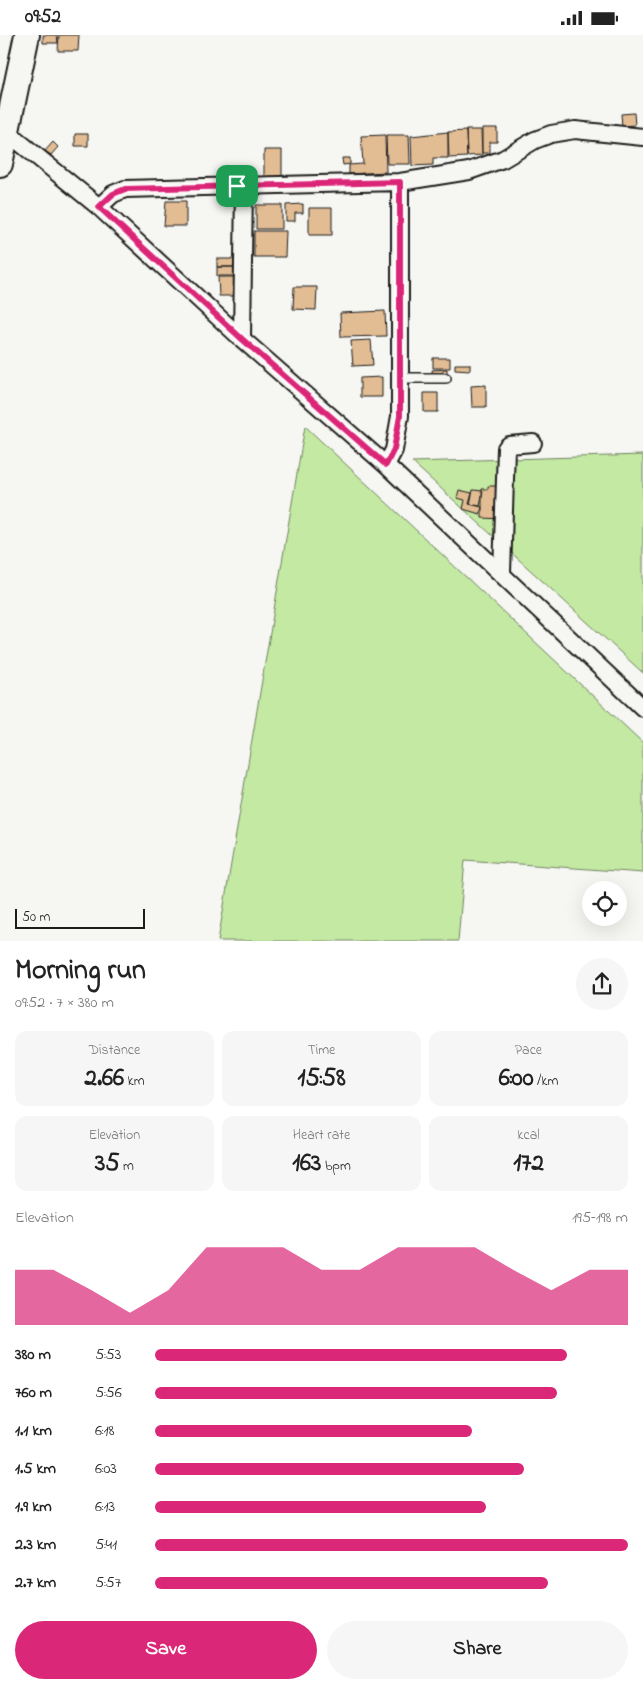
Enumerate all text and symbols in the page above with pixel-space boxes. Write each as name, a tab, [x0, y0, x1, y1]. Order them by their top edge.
text: 09:52	[25, 4, 61, 31]
pin	[216, 165, 258, 207]
icon: arrive	[223, 172, 251, 200]
map controls	[582, 881, 627, 926]
button: locate	[582, 881, 627, 926]
scale bar	[15, 907, 145, 930]
text: 50 m	[22, 907, 50, 928]
text: Morning run	[15, 951, 146, 992]
button: share	[576, 958, 628, 1010]
text: 09:52 · 7 × 380 m	[15, 991, 114, 1015]
text: Distance	[89, 1040, 140, 1061]
text: Time	[308, 1040, 335, 1061]
text: Pace	[515, 1040, 542, 1061]
text: 2.66	[84, 1061, 124, 1097]
text: 15:58	[297, 1061, 346, 1097]
text: 6:00	[499, 1061, 533, 1097]
text: km	[124, 1071, 145, 1092]
text: /km	[533, 1071, 558, 1092]
text: Elevation	[89, 1125, 140, 1146]
text: Heart rate	[293, 1125, 350, 1146]
text: kcal	[517, 1125, 540, 1146]
text: 35	[95, 1146, 120, 1182]
text: 163	[292, 1146, 321, 1182]
text: 172	[513, 1146, 544, 1182]
text: m	[120, 1156, 134, 1177]
text: bpm	[321, 1156, 351, 1177]
text: Elevation	[15, 1206, 74, 1230]
text: 195–198 m	[572, 1206, 628, 1230]
text: 380 m	[15, 1343, 51, 1367]
text: 5:53	[95, 1343, 121, 1367]
text: 760 m	[15, 1381, 52, 1405]
text: 5:56	[95, 1381, 122, 1405]
text: 1.1 km	[15, 1419, 52, 1443]
text: 6:18	[95, 1419, 115, 1443]
text: 1.5 km	[15, 1457, 56, 1481]
text: 6:03	[95, 1457, 117, 1481]
text: 1.9 km	[15, 1495, 52, 1519]
text: 6:13	[95, 1495, 115, 1519]
text: 2.3 km	[15, 1533, 56, 1557]
text: 5:41	[95, 1533, 117, 1557]
text: 2.7 km	[15, 1571, 56, 1595]
text: 5:57	[95, 1571, 121, 1595]
button: Save	[15, 1621, 317, 1679]
button: Share	[327, 1621, 628, 1679]

